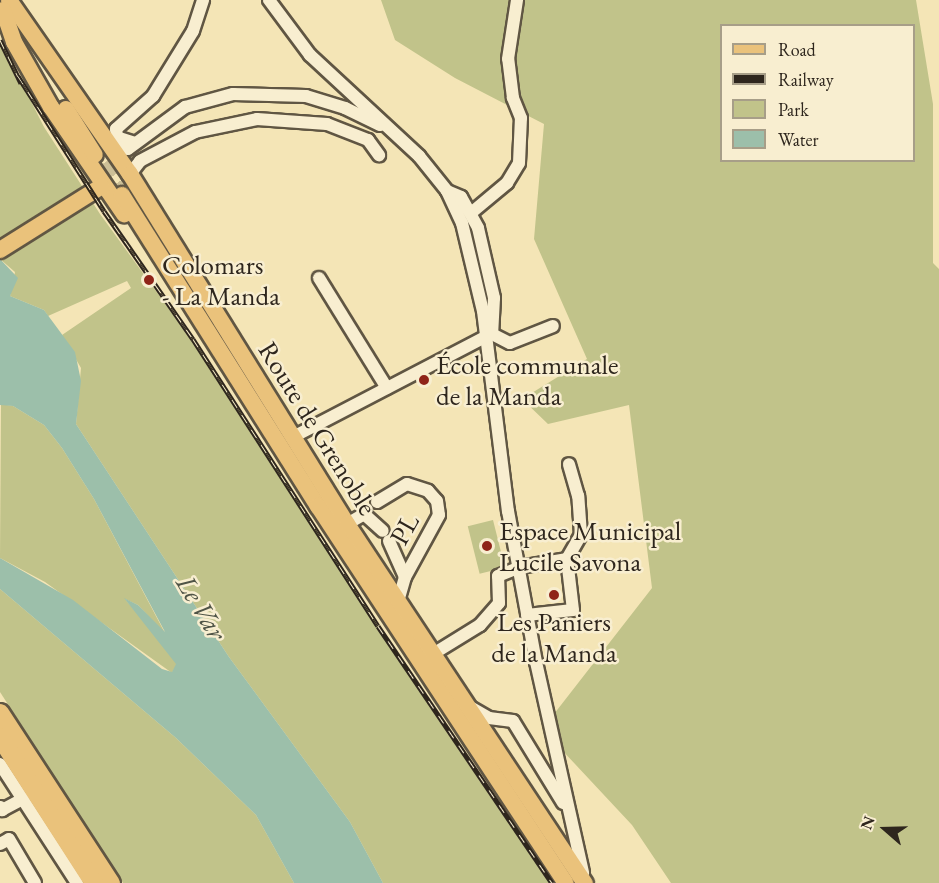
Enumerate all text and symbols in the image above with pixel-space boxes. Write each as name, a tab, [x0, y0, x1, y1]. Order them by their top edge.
legend	[720, 24, 915, 162]
text: Road	[778, 38, 816, 61]
text: Railway	[778, 68, 834, 91]
text: Park	[778, 98, 809, 121]
text: Water	[778, 128, 819, 151]
place label: Colomars - La Manda	[162, 248, 280, 311]
marker: Colomars - La Manda	[140, 271, 158, 289]
street label: Route de Grenoble	[252, 335, 384, 521]
place label: École communale de la Manda	[436, 348, 618, 411]
marker: École communale de la Manda	[417, 373, 431, 387]
street label: PL	[382, 508, 426, 550]
place label: Espace Municipal Lucile Savona	[499, 514, 681, 577]
marker: Espace Municipal Lucile Savona	[480, 539, 494, 553]
water label: Le Var	[169, 568, 235, 646]
marker: Les Paniers de la Manda	[547, 588, 561, 602]
place label: Les Paniers de la Manda	[491, 605, 617, 668]
north arrow	[855, 799, 915, 859]
text: N	[856, 813, 880, 832]

